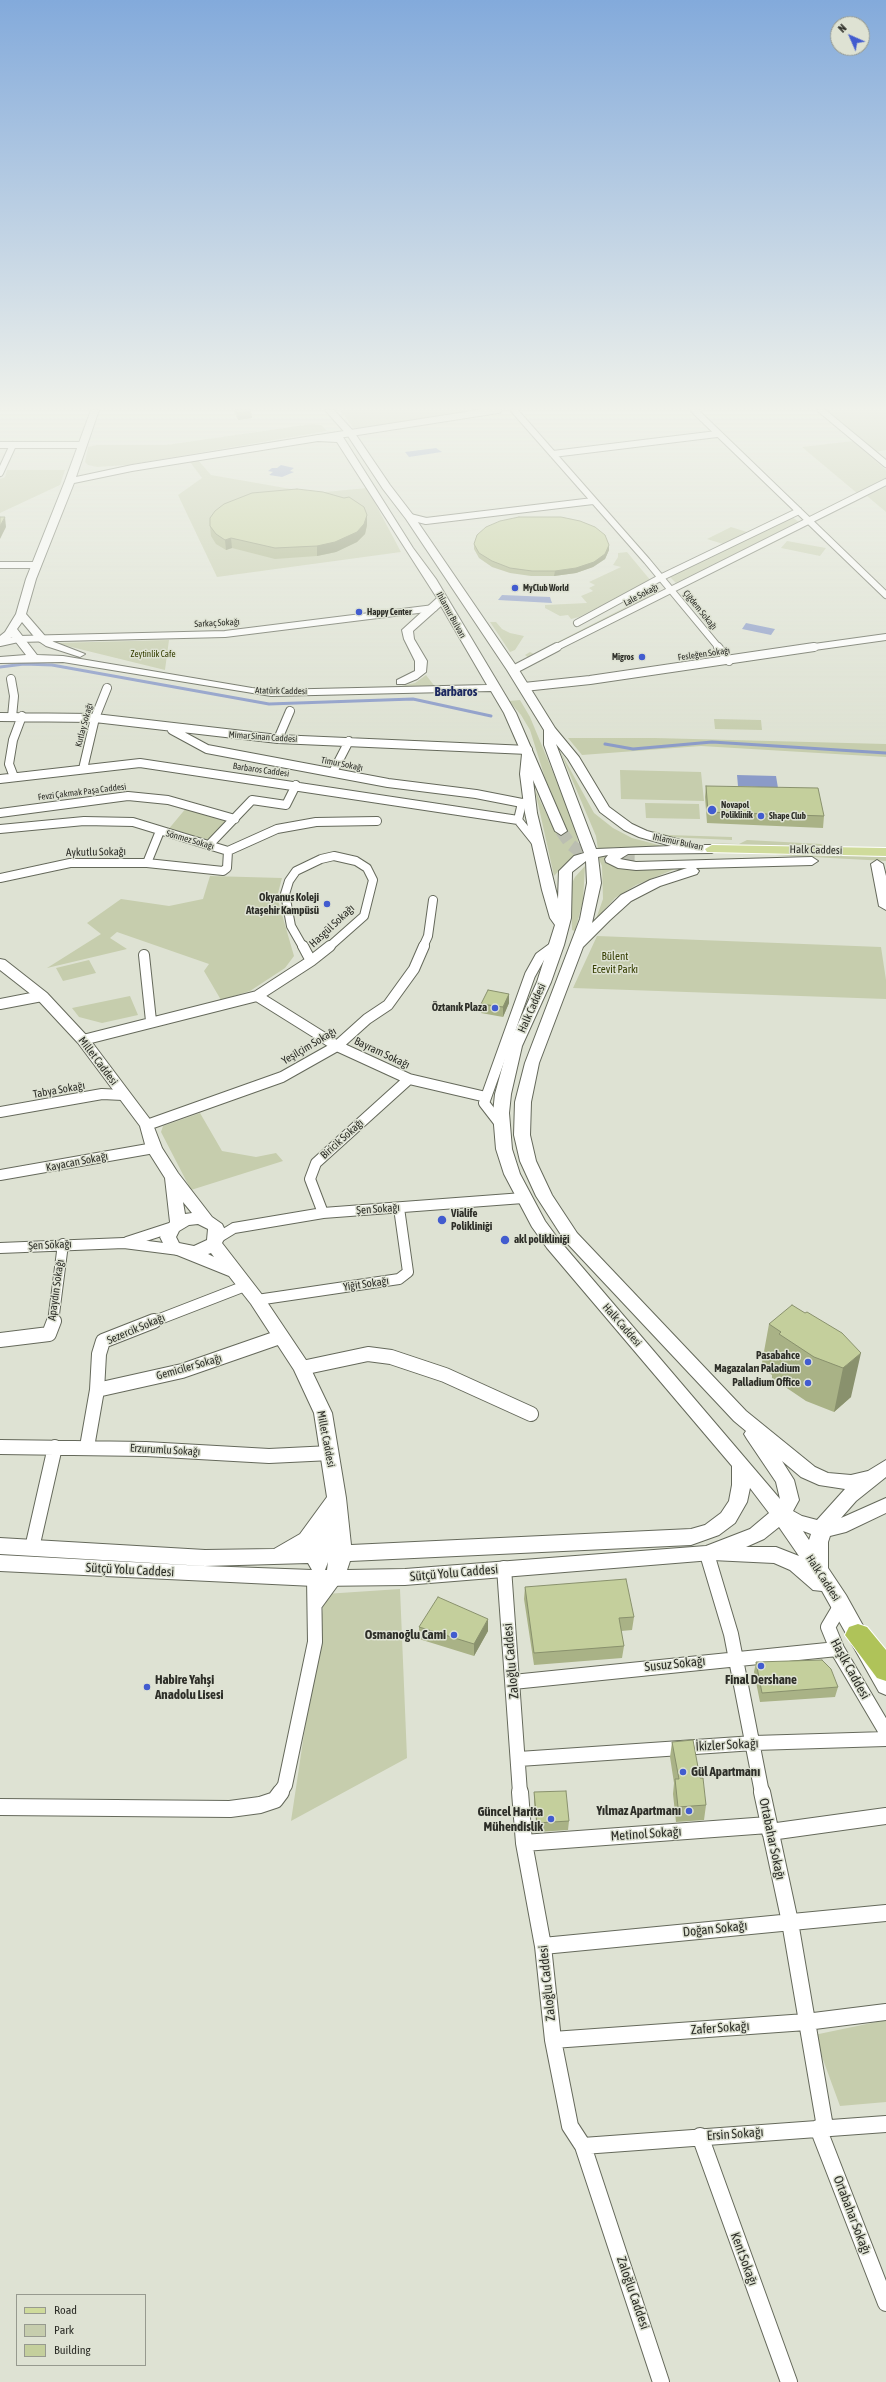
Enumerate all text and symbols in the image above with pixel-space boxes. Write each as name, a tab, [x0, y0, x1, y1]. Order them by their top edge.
north arrow	[830, 16, 870, 56]
text: N	[836, 22, 849, 35]
street label: Lale Sokağı	[622, 581, 660, 609]
marker: MyClub World	[510, 583, 520, 593]
place label: MyClub World	[523, 583, 569, 593]
street label: Çiğdem Sokağı	[681, 588, 719, 632]
street label: Ihlamur Bulvarı	[434, 590, 468, 640]
marker: Happy Center	[354, 607, 364, 617]
place label: Happy Center	[367, 607, 412, 617]
street label: Sarkaç Sokağı	[194, 616, 240, 630]
street label: Fesleğen Sokağı	[677, 645, 731, 663]
park label: Zeytinlik Cafe	[130, 649, 176, 659]
place label: Migros	[612, 652, 634, 662]
marker: Migros	[637, 652, 647, 662]
district label: Barbaros	[435, 684, 477, 700]
street label: Atatürk Caddesi	[255, 685, 307, 697]
street label: Kutlay Sokağı	[73, 702, 95, 748]
street label: Mimar Sinan Caddesi	[228, 729, 298, 745]
street label: Timur Sokağı	[320, 755, 364, 773]
street label: Barbaros Caddesi	[232, 761, 290, 779]
street label: Fevzi Çakmak Paşa Caddesi	[37, 781, 127, 803]
place label: Novapol Poliklinik	[721, 800, 753, 821]
marker: Novapol Poliklinik	[706, 804, 718, 816]
marker: Shape Club	[756, 811, 766, 821]
place label: Shape Club	[769, 811, 806, 821]
street label: Sönmez Sokağı	[165, 828, 215, 852]
street label: Ihlamur Bulvarı	[652, 831, 704, 853]
street label: Halk Caddesi	[790, 843, 842, 857]
street label: Aykutlu Sokağı	[66, 845, 126, 859]
place label: Okyanus Koleji Ataşehir Kampüsü	[246, 891, 319, 917]
marker: Okyanus Koleji Ataşehir Kampüsü	[322, 899, 332, 909]
street label: Hasgül Sokağı	[307, 902, 357, 950]
park label: Bülent Ecevit Parkı	[592, 950, 638, 976]
street label: Halk Caddesi	[515, 981, 549, 1035]
place label: Öztanık Plaza	[432, 1001, 487, 1015]
marker: Öztanık Plaza	[490, 1003, 500, 1013]
street label: Yeşilçim Sokağı	[279, 1025, 339, 1067]
street label: Millet Caddesi	[76, 1034, 120, 1088]
street label: Bayram Sokağı	[352, 1034, 412, 1072]
street label: Tabya Sokağı	[32, 1079, 86, 1101]
street label: Biricik Sokağı	[318, 1116, 366, 1162]
street label: Kayacan Sokağı	[45, 1150, 109, 1174]
street label: Şen Sokağı	[356, 1201, 400, 1217]
place label: Vialife Polikliniği	[451, 1207, 492, 1233]
marker: Vialife Polikliniği	[436, 1214, 448, 1226]
place label: akl polikliniği	[514, 1233, 570, 1247]
marker: akl polikliniği	[499, 1234, 511, 1246]
street label: Şen Sokağı	[28, 1237, 72, 1253]
street label: Apaydın Sokağı	[45, 1259, 67, 1321]
street label: Yiğit Sokağı	[342, 1274, 390, 1294]
street label: Halk Caddesi	[600, 1301, 644, 1349]
street label: Sezercik Sokağı	[105, 1311, 167, 1347]
place label: Pasabahce Magazaları Paladium	[714, 1349, 800, 1375]
street label: Gemiciler Sokağı	[155, 1351, 223, 1383]
marker: Pasabahce Magazaları Paladium	[803, 1357, 813, 1367]
place label: Palladium Office	[732, 1376, 800, 1390]
marker: Palladium Office	[803, 1378, 813, 1388]
street label: Millet Caddesi	[314, 1410, 338, 1468]
street label: Erzurumlu Sokağı	[129, 1442, 201, 1458]
street label: Halk Caddesi	[803, 1552, 843, 1604]
street label: Sütçü Yolu Caddesi	[85, 1560, 175, 1580]
street label: Sütçü Yolu Caddesi	[409, 1561, 499, 1585]
street label: Zaloğlu Caddesi	[500, 1622, 522, 1700]
place label: Osmanoğlu Cami	[365, 1627, 446, 1643]
marker: Osmanoğlu Cami	[449, 1630, 459, 1640]
street label: Haşlk Caddesi	[827, 1636, 873, 1702]
street label: Susuz Sokağı	[644, 1653, 706, 1675]
marker: Final Dershane	[756, 1661, 766, 1671]
place label: Habire Yahşi Anadolu Lisesi	[155, 1672, 224, 1703]
place label: Final Dershane	[725, 1672, 797, 1688]
marker: Habire Yahşi Anadolu Lisesi	[142, 1682, 152, 1692]
street label: İkizler Sokağı	[695, 1736, 759, 1754]
place label: Gül Apartmanı	[691, 1764, 760, 1780]
marker: Gül Apartmanı	[678, 1767, 688, 1777]
street label: Ortabahar Sokağı	[756, 1797, 788, 1881]
place label: Yılmaz Apartmanı	[597, 1803, 681, 1819]
place label: Güncel Harita Mühendislik	[477, 1804, 543, 1835]
marker: Yılmaz Apartmanı	[684, 1806, 694, 1816]
marker: Güncel Harita Mühendislik	[546, 1814, 556, 1824]
street label: Metinol Sokağı	[610, 1824, 682, 1844]
street label: Doğan Sokağı	[682, 1918, 748, 1940]
street label: Zaloğlu Caddesi	[535, 1944, 559, 2022]
street label: Zafer Sokağı	[690, 2018, 750, 2038]
street label: Ersin Sokağı	[706, 2124, 764, 2144]
street label: Ortabahar Sokağı	[830, 2173, 874, 2257]
street label: Kent Sokağı	[727, 2230, 761, 2288]
street label: Zaloğlu Caddesi	[613, 2254, 653, 2332]
legend	[16, 2294, 146, 2366]
text: Road	[54, 2303, 77, 2317]
text: Park	[54, 2323, 74, 2337]
text: Building	[54, 2343, 91, 2357]

